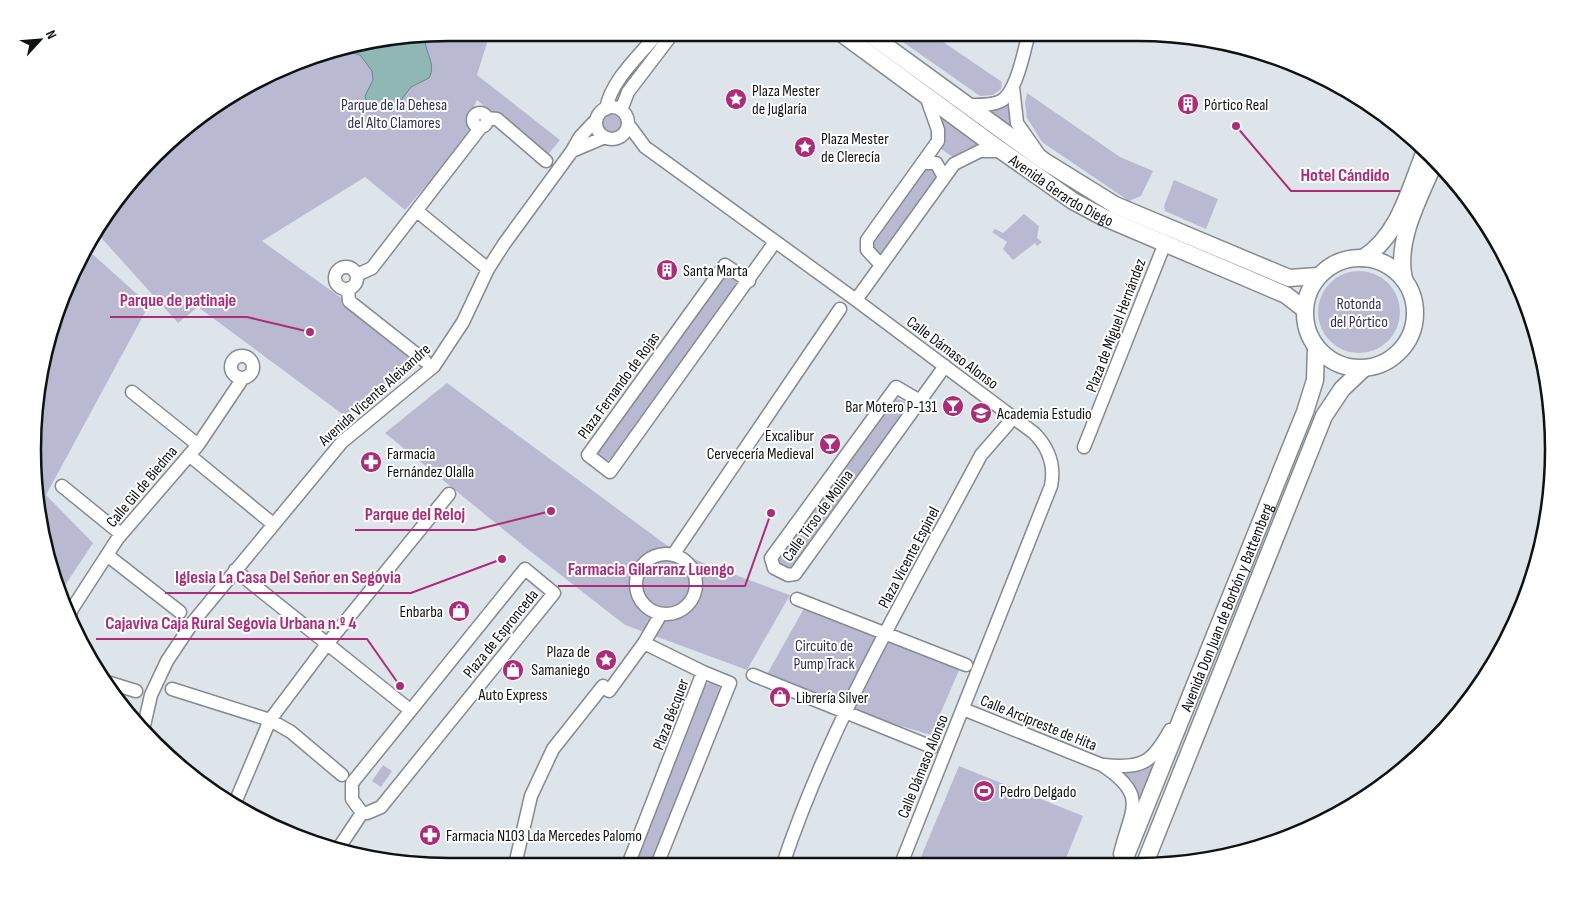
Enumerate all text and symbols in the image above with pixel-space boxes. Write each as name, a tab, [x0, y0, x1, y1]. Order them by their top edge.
north arrow	[15, 15, 65, 65]
text: N	[42, 27, 61, 42]
place label: Plaza Mester de Juglaría	[752, 82, 820, 119]
place icon: Plaza Mester de Juglaría	[724, 87, 748, 111]
building icon: Pórtico Real	[1176, 92, 1200, 116]
park label: Parque de la Dehesa del Alto Clamores	[341, 96, 447, 133]
place label: Pórtico Real	[1204, 96, 1268, 115]
place label: Plaza Mester de Clerecía	[821, 130, 889, 167]
place icon: Plaza Mester de Clerecía	[793, 135, 817, 159]
street label: Avenida Gerardo Diego	[1004, 150, 1116, 231]
callout: Hotel Cándido	[1291, 158, 1400, 191]
text: Hotel Cándido	[1300, 165, 1390, 186]
street label: Plaza de Miguel Hernández	[1082, 256, 1151, 395]
building icon: Santa Marta	[655, 258, 679, 282]
place label: Santa Marta	[683, 262, 748, 281]
callout: Parque de patinaje	[110, 284, 247, 317]
text: Parque de patinaje	[120, 290, 236, 311]
park label: Rotonda del Pórtico	[1330, 295, 1388, 332]
street label: Calle Dámaso Alonso	[903, 313, 1002, 394]
street label: Plaza Fernando de Rojas	[574, 329, 664, 443]
street label: Avenida Vicente Aleixandre	[315, 340, 435, 451]
bar icon: Bar Motero P-131	[941, 394, 965, 418]
place label: Bar Motero P-131	[845, 398, 937, 417]
school or university icon: Academia Estudio	[969, 401, 993, 425]
place label: Academia Estudio	[996, 405, 1092, 424]
place label: Excalibur Cervecería Medieval	[707, 427, 814, 464]
bar icon: Excalibur Cervecería Medieval	[818, 432, 842, 456]
street label: Calle Gil de Biedma	[103, 442, 182, 532]
place label: Farmacia Fernández Olalla	[387, 445, 474, 482]
pharmacy icon: Farmacia Fernández Olalla	[359, 450, 383, 474]
street label: Calle Tirso de Molina	[779, 466, 858, 565]
callout: Parque del Reloj	[355, 497, 475, 530]
street label: Avenida Don Juan de Borbón y Battemberg	[1177, 501, 1278, 715]
text: Parque del Reloj	[365, 504, 465, 525]
street label: Plaza Vicente Espinel	[875, 504, 944, 612]
callout: Farmacia Gilarranz Luengo	[558, 553, 745, 586]
text: Farmacia Gilarranz Luengo	[568, 559, 734, 580]
callout: Iglesia La Casa Del Señor en Segovia	[165, 560, 411, 593]
text: Iglesia La Casa Del Señor en Segovia	[175, 567, 401, 588]
street label: Plaza de Espronceda	[460, 586, 543, 682]
shop icon: Enbarba	[447, 599, 471, 623]
place label: Enbarba	[399, 603, 443, 622]
callout: Cajaviva Caja Rural Segovia Urbana n.º 4	[96, 606, 367, 639]
text: Cajaviva Caja Rural Segovia Urbana n.º 4	[105, 613, 357, 634]
park label: Circuito de Pump Track	[793, 637, 855, 674]
place label: Plaza de Samaniego	[531, 643, 590, 680]
place icon: Plaza de Samaniego	[594, 648, 618, 672]
shop icon: Auto Express	[501, 658, 525, 682]
street label: Plaza Bécquer	[649, 676, 694, 753]
shop icon: Librería Silver	[768, 685, 792, 709]
place label: Auto Express	[478, 686, 548, 705]
place label: Librería Silver	[796, 689, 869, 708]
street label: Calle Arcipreste de Hita	[977, 691, 1099, 755]
street label: Calle Dámaso Alonso	[894, 712, 953, 821]
sports icon: Pedro Delgado	[972, 779, 996, 803]
place label: Pedro Delgado	[1000, 783, 1076, 802]
pharmacy icon: Farmacia N103 Lda Mercedes Palomo	[418, 823, 442, 847]
place label: Farmacia N103 Lda Mercedes Palomo	[446, 827, 642, 846]

